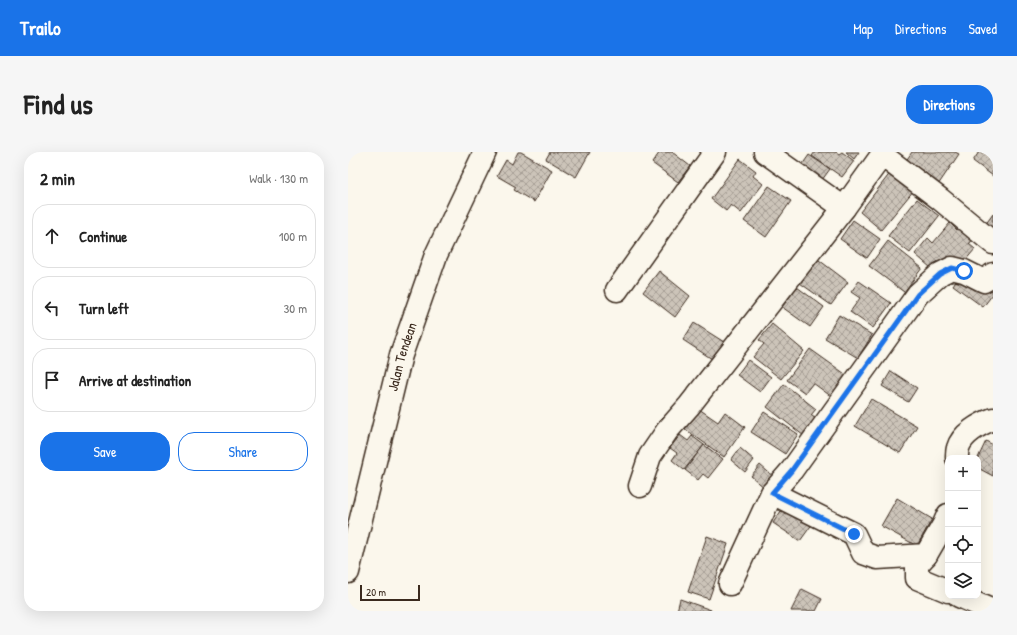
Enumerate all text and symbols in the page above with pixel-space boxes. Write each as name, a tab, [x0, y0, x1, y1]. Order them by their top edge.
text: Trailo	[20, 15, 61, 41]
text: Map	[853, 19, 873, 38]
text: Directions	[895, 19, 946, 38]
text: Saved	[968, 19, 997, 38]
text: Find us	[24, 85, 93, 123]
button: Directions	[906, 85, 993, 124]
text: 2 min	[40, 167, 75, 190]
text: Walk · 130 m	[249, 169, 308, 187]
icon: ahead	[41, 225, 63, 247]
text: Continue	[79, 226, 127, 247]
text: 100 m	[279, 227, 307, 245]
route start	[955, 262, 973, 280]
icon: left	[41, 297, 63, 319]
text: Turn left	[79, 298, 129, 319]
text: 30 m	[284, 299, 307, 317]
street label: Jalan Tendean	[383, 320, 421, 393]
icon: arrive	[41, 369, 63, 391]
text: Arrive at destination	[79, 370, 191, 391]
button: Save	[40, 432, 170, 471]
button: Share	[178, 432, 308, 471]
map controls	[945, 455, 981, 599]
button: +	[945, 455, 981, 491]
button: −	[945, 491, 981, 527]
route end	[845, 525, 863, 543]
button: locate	[945, 527, 981, 563]
button: layers	[945, 563, 981, 599]
scale bar	[360, 583, 420, 602]
text: 20 m	[366, 585, 386, 599]

